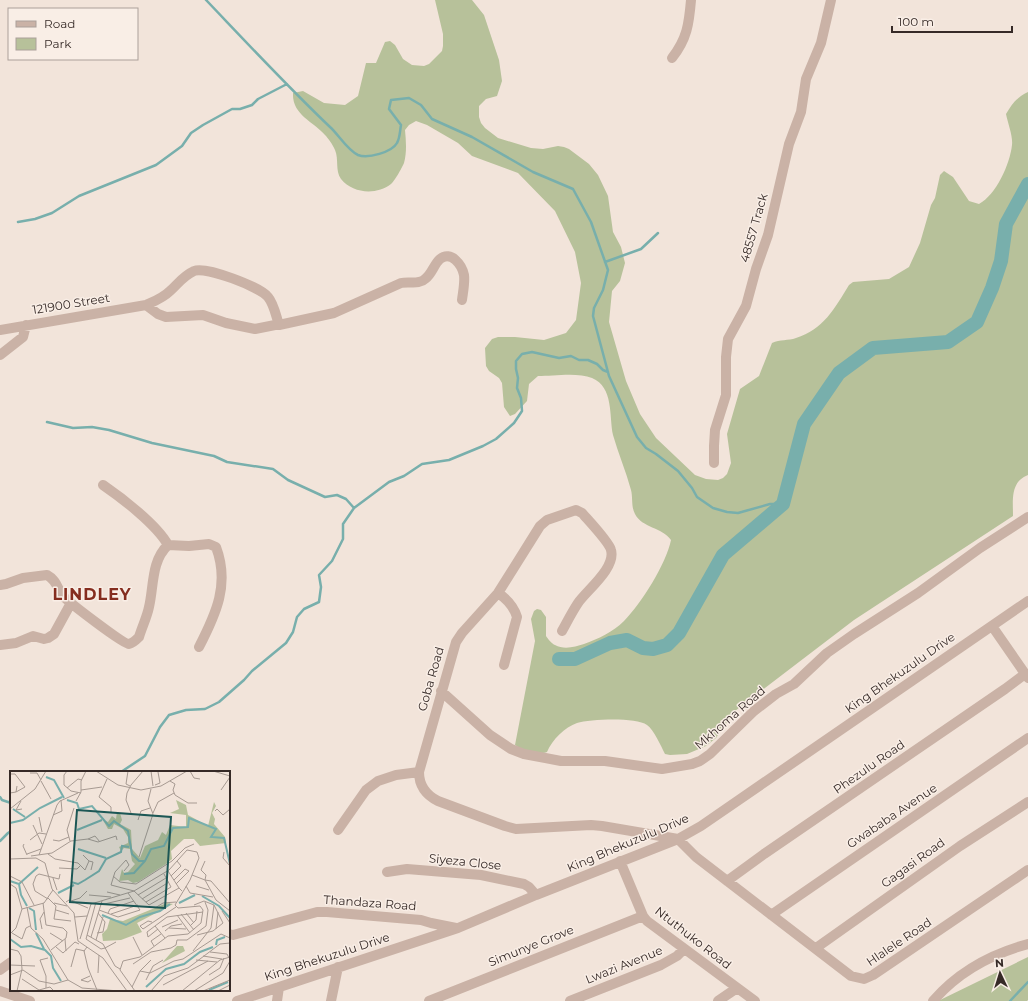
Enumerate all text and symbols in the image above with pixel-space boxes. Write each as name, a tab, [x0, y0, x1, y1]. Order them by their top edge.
legend	[8, 8, 138, 60]
scale bar	[892, 8, 1012, 34]
text: 100 m	[898, 14, 934, 29]
text: Road	[44, 16, 75, 31]
text: Park	[44, 36, 72, 51]
street label: 48557 Track	[736, 191, 771, 264]
street label: 121900 Street	[31, 290, 111, 317]
district label: LINDLEY	[52, 585, 132, 604]
street label: King Bhekuzulu Drive	[842, 629, 958, 716]
street label: Goba Road	[414, 645, 447, 713]
street label: Mkhoma Road	[691, 683, 768, 752]
street label: Phezulu Road	[830, 736, 907, 797]
inset map	[10, 771, 230, 991]
street label: Gwababa Avenue	[844, 780, 940, 851]
street label: King Bhekuzulu Drive	[565, 810, 691, 875]
street label: Gagasi Road	[878, 834, 948, 891]
street label: Siyeza Close	[428, 850, 502, 873]
street label: Thandaza Road	[323, 892, 417, 913]
street label: Ntuthuko Road	[652, 903, 734, 972]
street label: Hlalele Road	[863, 914, 934, 969]
street label: Simunye Grove	[486, 922, 576, 970]
street label: King Bhekuzulu Drive	[262, 929, 391, 984]
street label: Lwazi Avenue	[583, 942, 665, 987]
north arrow	[980, 953, 1020, 993]
text: N	[994, 956, 1004, 970]

